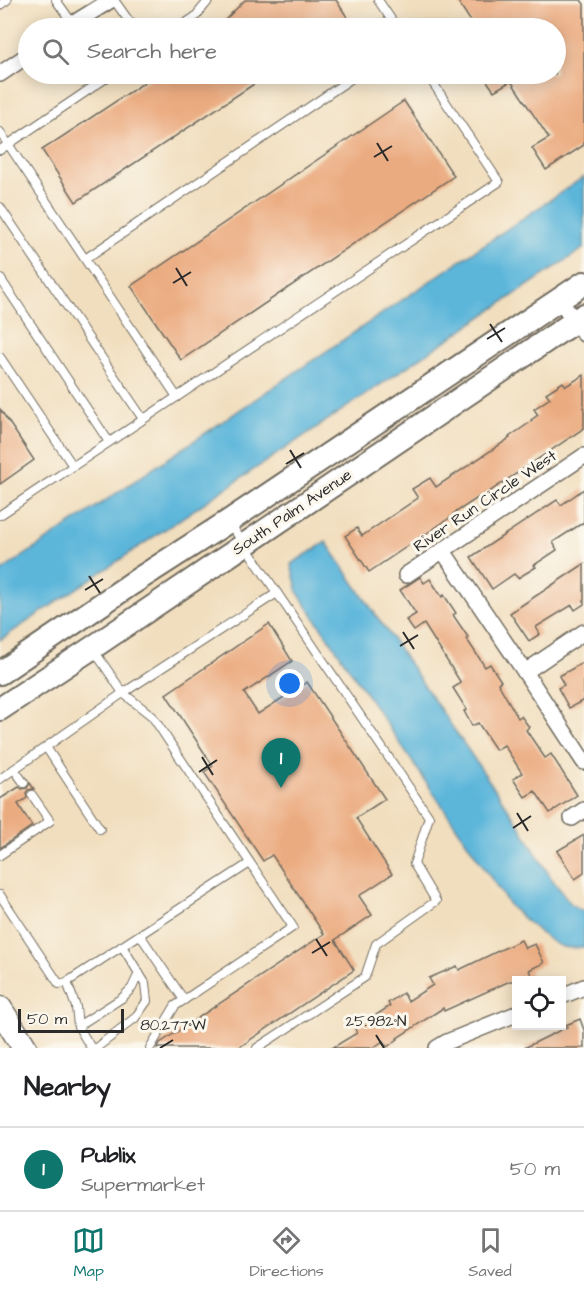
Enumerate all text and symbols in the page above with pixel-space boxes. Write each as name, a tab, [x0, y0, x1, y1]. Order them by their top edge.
search box	[18, 18, 566, 84]
icon: search	[39, 35, 72, 68]
text: Search here	[87, 36, 217, 67]
street label: River Run Circle West	[409, 444, 561, 557]
street label: South Palm Avenue	[228, 464, 356, 560]
your location	[275, 669, 304, 698]
pin: 1	[262, 738, 300, 788]
map controls	[512, 976, 566, 1030]
button: locate	[512, 976, 566, 1030]
scale bar	[18, 1006, 124, 1034]
text: 50 m	[27, 1008, 67, 1030]
text: 25.982°N	[346, 1011, 406, 1032]
text: 80.277°W	[140, 1015, 206, 1036]
text: Nearby	[24, 1069, 111, 1105]
text: Publix	[81, 1140, 136, 1171]
text: 1	[42, 1155, 45, 1183]
text: 50 m	[510, 1155, 560, 1183]
text: Supermarket	[81, 1171, 205, 1199]
tab: Map	[72, 1224, 105, 1282]
tab: Directions	[250, 1224, 324, 1282]
tab: Saved	[468, 1224, 512, 1282]

